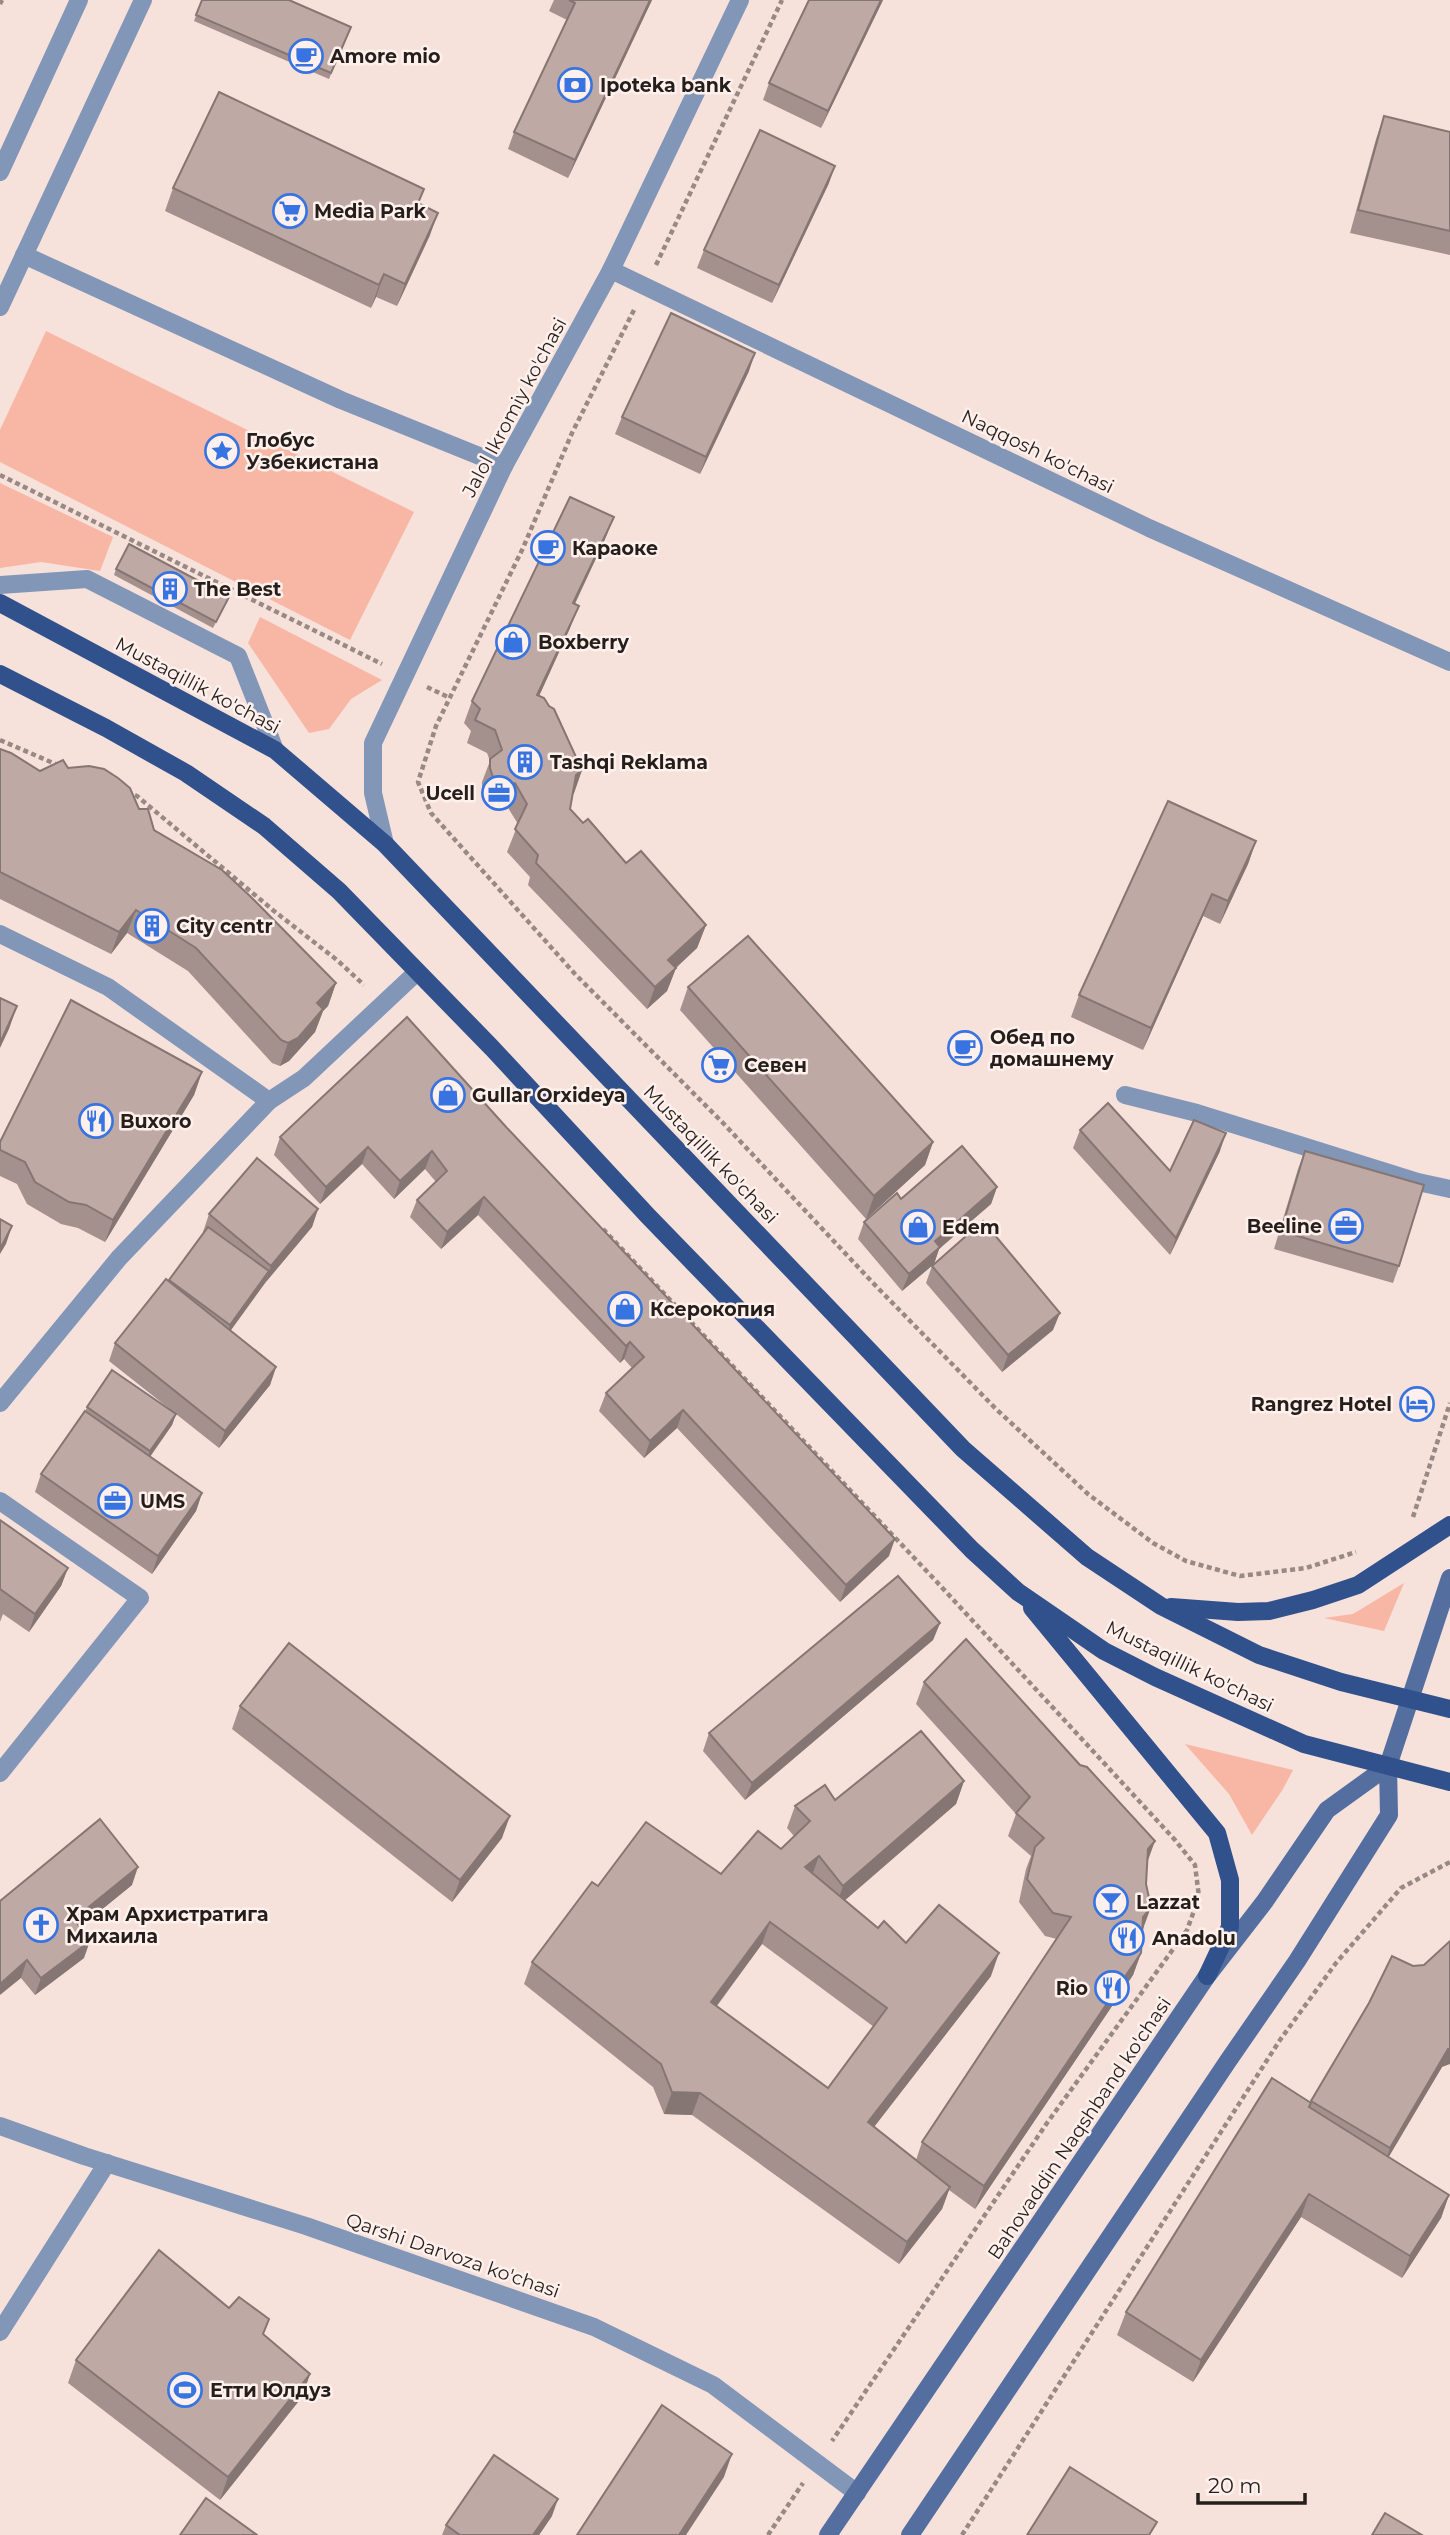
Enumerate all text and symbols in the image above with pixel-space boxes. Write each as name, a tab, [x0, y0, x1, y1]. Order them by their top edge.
cafe icon: Amore mio	[287, 37, 325, 75]
place label: Amore mio	[329, 45, 441, 68]
bank icon: Ipoteka bank	[556, 66, 594, 104]
place label: Ipoteka bank	[600, 74, 732, 97]
supermarket icon: Media Park	[271, 192, 309, 230]
place label: Media Park	[314, 200, 427, 223]
street label: Jalol Ikromiy ko'chasi	[457, 314, 571, 502]
street label: Naqqosh ko'chasi	[958, 405, 1118, 498]
place label: Глобус Узбекистана	[246, 429, 379, 474]
place icon: Глобус Узбекистана	[203, 432, 241, 470]
cafe icon: Караоке	[529, 529, 567, 567]
place label: Караоке	[572, 537, 658, 560]
building icon: The Best	[151, 570, 189, 608]
place label: The Best	[194, 578, 281, 601]
shop icon: Boxberry	[494, 623, 532, 661]
place label: Boxberry	[538, 631, 629, 654]
street label: Mustaqillik ko'chasi	[111, 632, 284, 739]
building icon: Tashqi Reklama	[506, 743, 544, 781]
place label: Tashqi Reklama	[550, 751, 708, 774]
office icon: Ucell	[480, 774, 518, 812]
place label: Ucell	[426, 782, 475, 805]
building icon: City centr	[133, 907, 171, 945]
place label: City centr	[176, 915, 273, 938]
place label: Обед по домашнему	[990, 1026, 1114, 1071]
cafe icon: Обед по домашнему	[946, 1029, 984, 1067]
supermarket icon: Севен	[700, 1046, 738, 1084]
place label: Севен	[744, 1054, 807, 1077]
shop icon: Gullar Orxideya	[429, 1076, 467, 1114]
street label: Mustaqillik ko'chasi	[639, 1080, 783, 1228]
place label: Gullar Orxideya	[472, 1084, 625, 1107]
restaurant icon: Buxoro	[77, 1102, 115, 1140]
place label: Buxoro	[120, 1110, 192, 1133]
office icon: Beeline	[1327, 1207, 1365, 1245]
shop icon: Edem	[899, 1208, 937, 1246]
place label: Beeline	[1247, 1215, 1322, 1238]
place label: Edem	[942, 1216, 1000, 1239]
shop icon: Ксерокопия	[606, 1290, 644, 1328]
place label: Ксерокопия	[650, 1298, 775, 1321]
hotel icon: Rangrez Hotel	[1398, 1385, 1436, 1423]
place label: Rangrez Hotel	[1251, 1393, 1392, 1416]
office icon: UMS	[96, 1482, 134, 1520]
place label: UMS	[140, 1490, 185, 1513]
street label: Mustaqillik ko'chasi	[1102, 1616, 1277, 1717]
bar icon: Lazzat	[1092, 1883, 1130, 1921]
place label: Lazzat	[1136, 1891, 1200, 1914]
place label: Храм Архистратига Михаила	[66, 1903, 268, 1948]
church icon: Храм Архистратига Михаила	[22, 1906, 60, 1944]
restaurant icon: Anadolu	[1108, 1919, 1146, 1957]
place label: Anadolu	[1151, 1927, 1236, 1950]
restaurant icon: Rio	[1093, 1969, 1131, 2007]
place label: Rio	[1056, 1977, 1088, 2000]
street label: Bahovaddin Naqshband ko'chasi	[983, 1993, 1176, 2264]
street label: Qarshi Darvoza ko'chasi	[343, 2208, 563, 2303]
sports icon: Етти Юлдуз	[166, 2371, 204, 2409]
place label: Етти Юлдуз	[210, 2379, 331, 2402]
scale bar	[1198, 2462, 1305, 2506]
text: 20 m	[1208, 2473, 1262, 2498]

